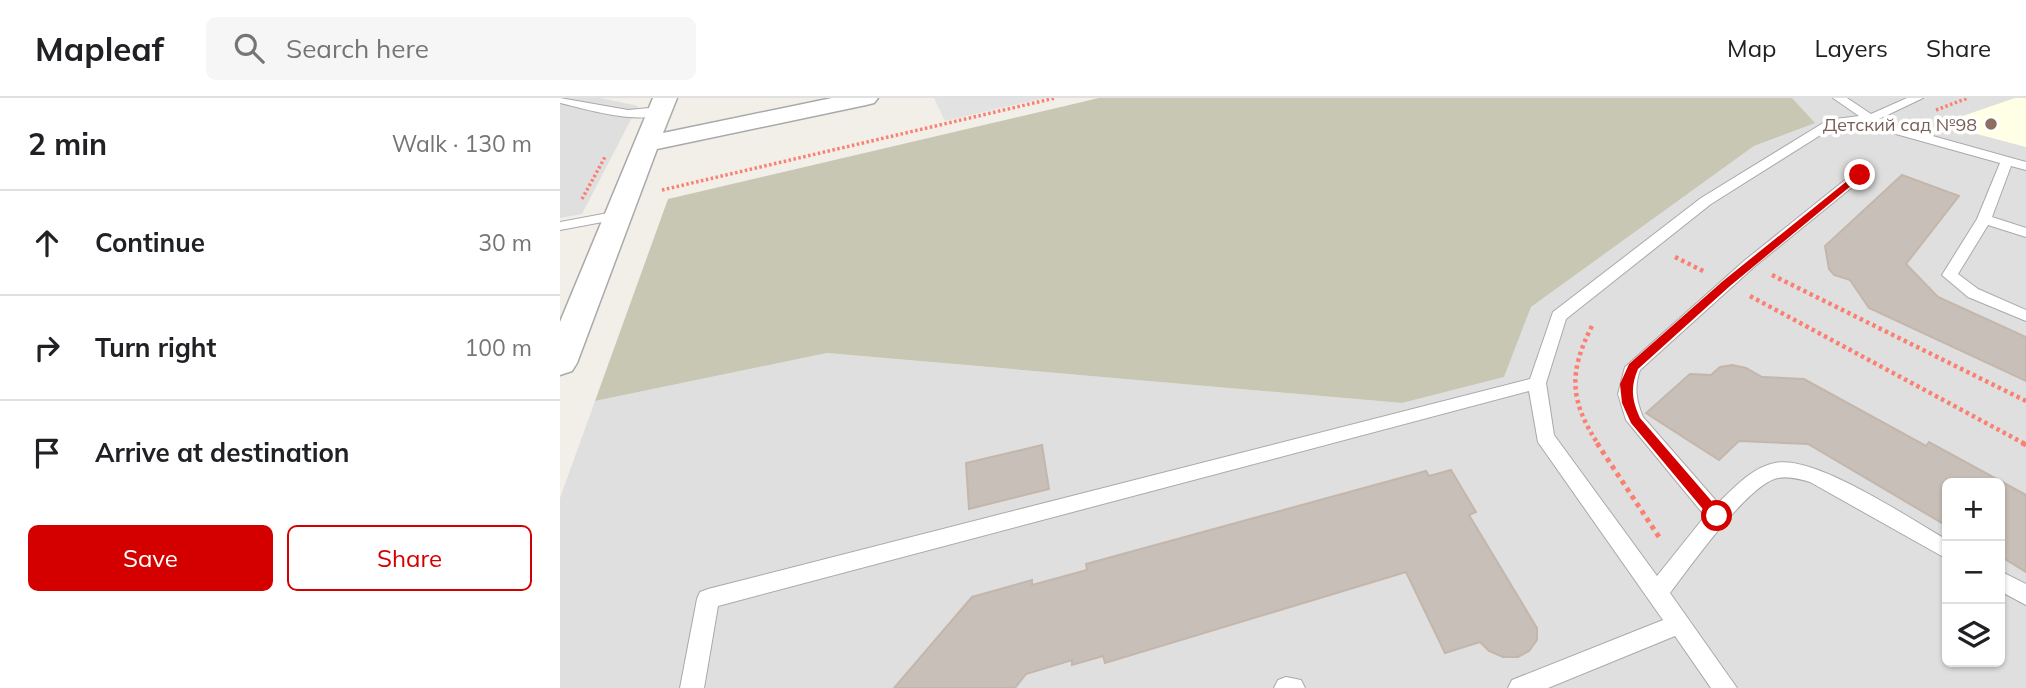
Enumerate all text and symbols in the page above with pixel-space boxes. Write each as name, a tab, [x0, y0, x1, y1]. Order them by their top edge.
search box	[206, 17, 696, 80]
text: Mapleaf	[35, 28, 164, 69]
icon: search	[230, 29, 268, 67]
text: Search here	[286, 32, 429, 65]
text: Map	[1727, 33, 1776, 63]
text: Layers	[1814, 33, 1888, 63]
text: Share	[1926, 33, 1991, 63]
place label: Детский сад №98	[1823, 113, 1977, 136]
marker: Детский сад №98	[1983, 116, 1999, 132]
text: 2 min	[28, 125, 107, 163]
text: Walk · 130 m	[392, 129, 532, 158]
route end	[1844, 159, 1875, 190]
icon: ahead	[28, 224, 66, 262]
text: Continue	[95, 226, 205, 259]
text: 30 m	[478, 228, 532, 257]
icon: right	[28, 329, 66, 367]
text: Turn right	[95, 331, 216, 364]
text: 100 m	[464, 333, 532, 362]
icon: arrive	[28, 434, 66, 472]
text: Arrive at destination	[95, 436, 350, 469]
map controls	[1942, 478, 2005, 667]
button: +	[1942, 478, 2005, 541]
route start	[1701, 500, 1732, 531]
button: Save	[28, 525, 273, 591]
button: Share	[287, 525, 532, 591]
button: −	[1942, 541, 2005, 604]
button: layers	[1942, 604, 2005, 667]

